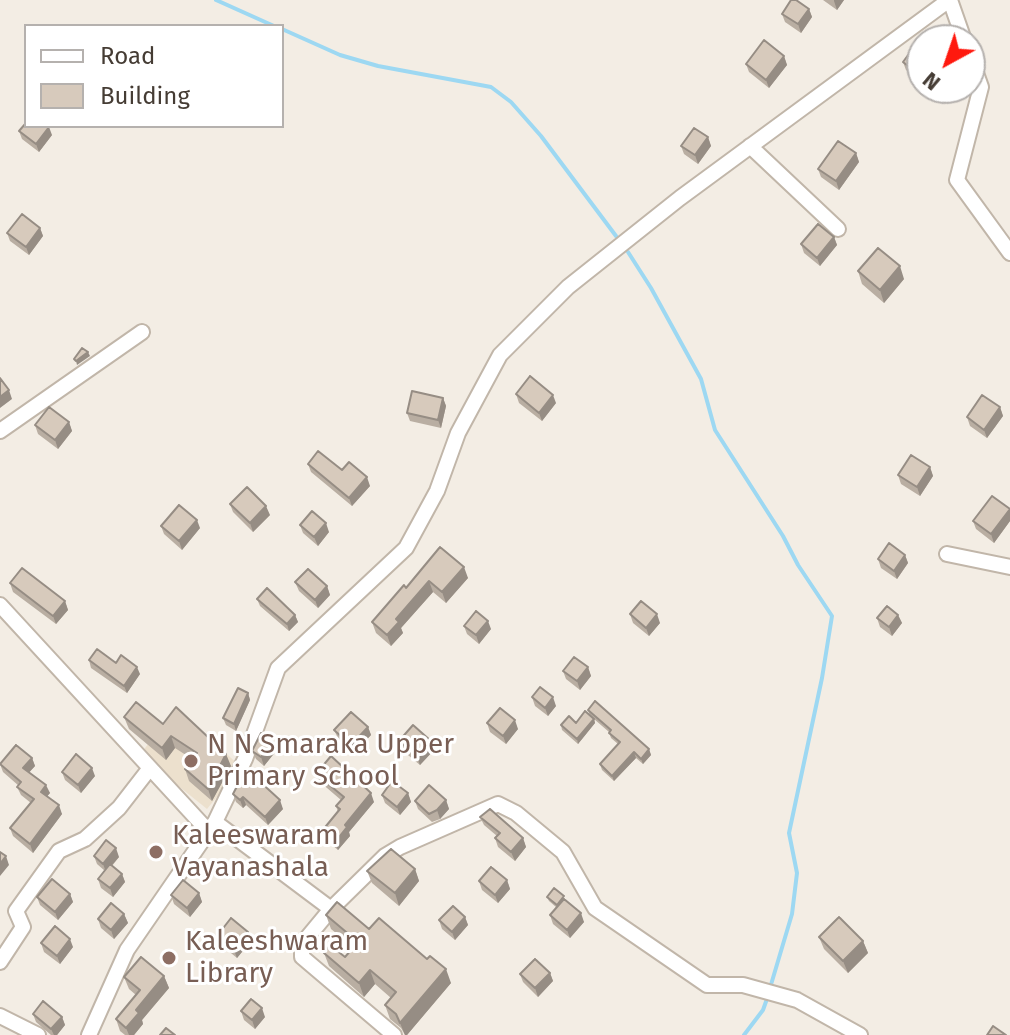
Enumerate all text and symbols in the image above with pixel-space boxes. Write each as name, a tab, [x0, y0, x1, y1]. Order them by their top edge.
legend	[24, 24, 284, 128]
north arrow	[906, 24, 986, 104]
text: Road	[100, 42, 155, 70]
text: N	[917, 66, 946, 96]
text: Building	[100, 82, 190, 110]
place label: N N Smaraka Upper Primary School	[207, 728, 454, 794]
marker: N N Smaraka Upper Primary School	[182, 752, 200, 770]
place label: Kaleeswaram Vayanashala	[172, 819, 339, 885]
marker: Kaleeswaram Vayanashala	[147, 843, 165, 861]
place label: Kaleeshwaram Library	[185, 925, 368, 991]
marker: Kaleeshwaram Library	[160, 949, 178, 967]

